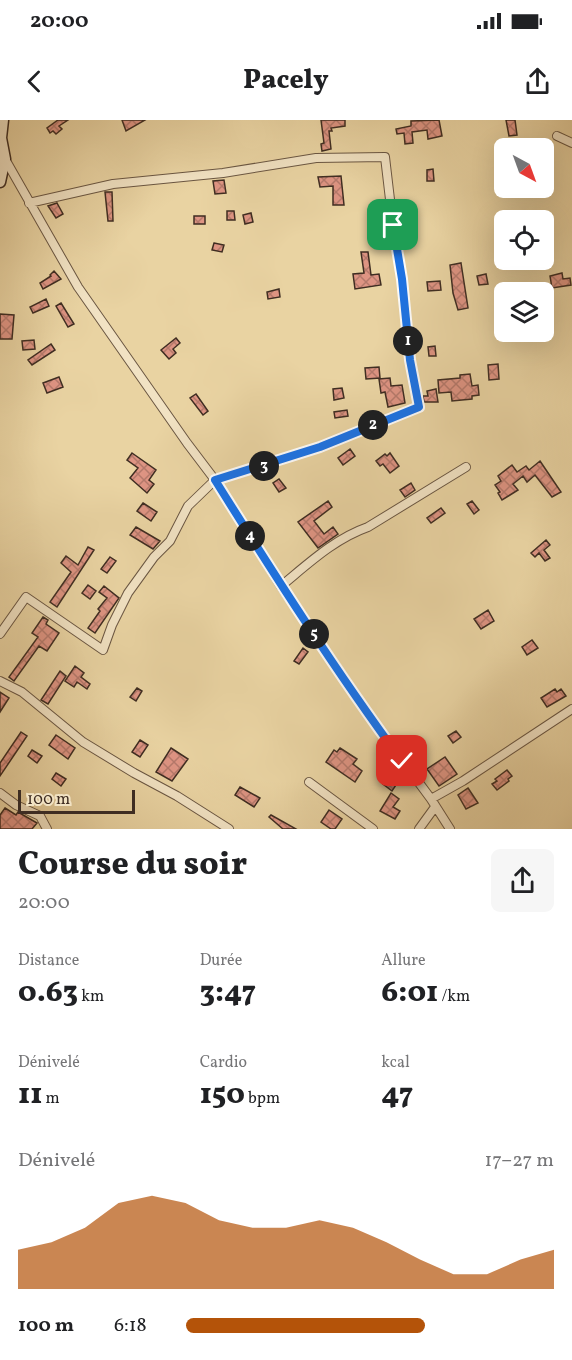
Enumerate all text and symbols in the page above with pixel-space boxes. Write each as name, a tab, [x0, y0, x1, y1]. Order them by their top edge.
text: 20:00	[30, 6, 88, 37]
text: Pacely	[243, 62, 329, 100]
icon: back	[18, 65, 51, 98]
icon: share	[521, 65, 554, 98]
north arrow	[494, 138, 554, 198]
map controls	[494, 138, 554, 342]
pin	[367, 199, 418, 250]
icon: arrive	[376, 208, 409, 241]
button: locate	[494, 210, 554, 270]
button: layers	[494, 282, 554, 342]
pin: 1	[393, 326, 423, 356]
text: 1	[405, 330, 411, 352]
pin: 2	[358, 410, 388, 440]
text: 2	[369, 414, 377, 436]
pin: 3	[249, 451, 279, 481]
text: 3	[260, 455, 268, 477]
pin: 4	[235, 521, 265, 551]
text: 4	[245, 525, 255, 547]
pin: 5	[299, 619, 329, 649]
text: 5	[310, 623, 318, 645]
pin	[376, 735, 427, 786]
icon: check	[385, 744, 418, 777]
scale bar	[18, 787, 135, 814]
text: 100 m	[27, 789, 70, 811]
text: Course du soir	[18, 843, 247, 889]
button: share	[491, 849, 554, 912]
text: 20:00	[18, 889, 70, 917]
text: Distance	[18, 950, 79, 972]
text: Durée	[200, 950, 242, 972]
text: Allure	[381, 950, 425, 972]
text: 0.63	[18, 972, 78, 1014]
text: 3:47	[200, 972, 256, 1014]
text: 6:01	[381, 972, 438, 1014]
text: km	[78, 986, 104, 1008]
text: /km	[438, 986, 470, 1008]
text: Dénivelé	[18, 1052, 80, 1074]
text: Cardio	[200, 1052, 247, 1074]
text: kcal	[381, 1052, 410, 1074]
text: 11	[18, 1074, 42, 1116]
text: 150	[200, 1074, 245, 1116]
text: 47	[381, 1074, 413, 1116]
text: m	[42, 1088, 60, 1110]
text: bpm	[245, 1088, 280, 1110]
text: Dénivelé	[18, 1147, 95, 1175]
text: 17–27 m	[484, 1147, 554, 1175]
text: 100 m	[18, 1312, 74, 1340]
text: 6:18	[114, 1312, 147, 1340]

